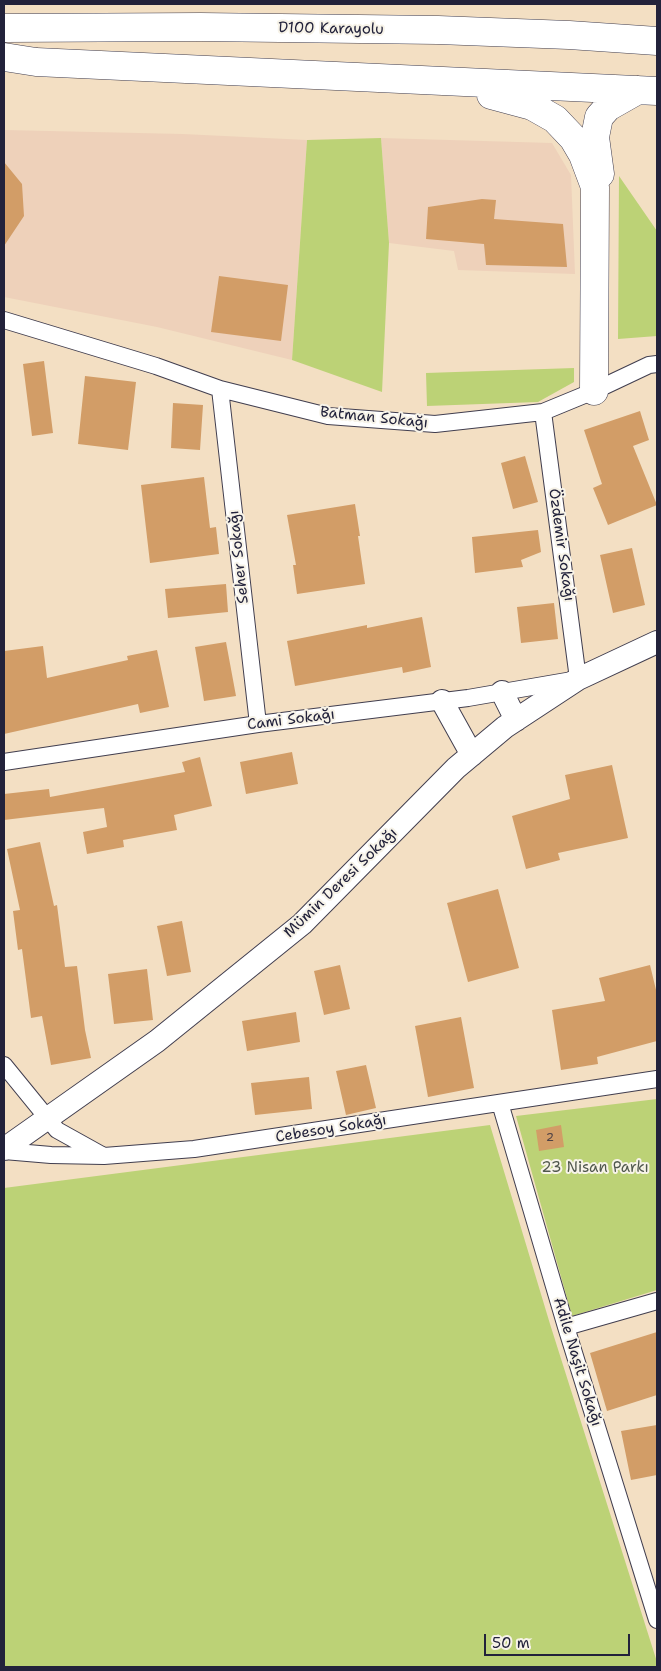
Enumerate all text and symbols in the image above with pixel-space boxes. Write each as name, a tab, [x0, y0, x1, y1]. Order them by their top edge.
street label: D100 Karayolu	[278, 19, 384, 39]
street label: Batman Sokağı	[319, 403, 429, 433]
street label: Özdemir Sokağı	[544, 488, 578, 602]
street label: Seher Sokağı	[225, 509, 253, 605]
street label: Cami Sokağı	[246, 706, 336, 734]
street label: Mümin Deresi Sokağı	[281, 824, 401, 942]
street label: Cebesoy Sokağı	[274, 1111, 388, 1147]
house number: 2	[546, 1131, 554, 1145]
park label: 23 Nisan Parkı	[541, 1159, 649, 1177]
street label: Adile Naşit Sokağı	[549, 1295, 605, 1429]
scale bar	[486, 1624, 632, 1656]
text: 50 m	[492, 1633, 530, 1653]

